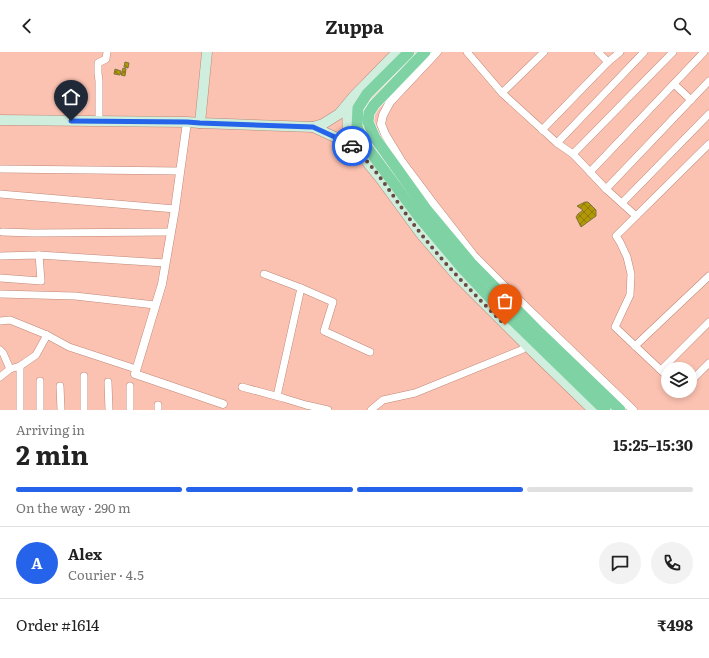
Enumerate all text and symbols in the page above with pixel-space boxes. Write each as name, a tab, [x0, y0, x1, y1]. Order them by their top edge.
text: Zuppa	[325, 13, 384, 40]
icon: back	[16, 15, 38, 37]
icon: search	[671, 15, 693, 37]
pin	[54, 80, 88, 121]
icon: home	[60, 86, 82, 108]
courier	[332, 126, 372, 166]
icon: car	[341, 135, 363, 157]
pin	[488, 284, 522, 325]
icon: bag	[494, 290, 516, 312]
map controls	[661, 362, 697, 398]
button: layers	[661, 362, 697, 398]
text: Arriving in	[16, 420, 85, 439]
text: 15:25–15:30	[613, 433, 693, 456]
text: 2 min	[16, 434, 89, 473]
text: On the way · 290 m	[16, 498, 131, 517]
text: Alex	[68, 542, 102, 565]
button: chat	[599, 542, 641, 584]
button: phone	[651, 542, 693, 584]
text: A	[31, 551, 43, 574]
text: Courier · 4.5	[68, 565, 144, 584]
text: Order #1614	[16, 613, 99, 636]
text: ₹498	[657, 613, 693, 636]

